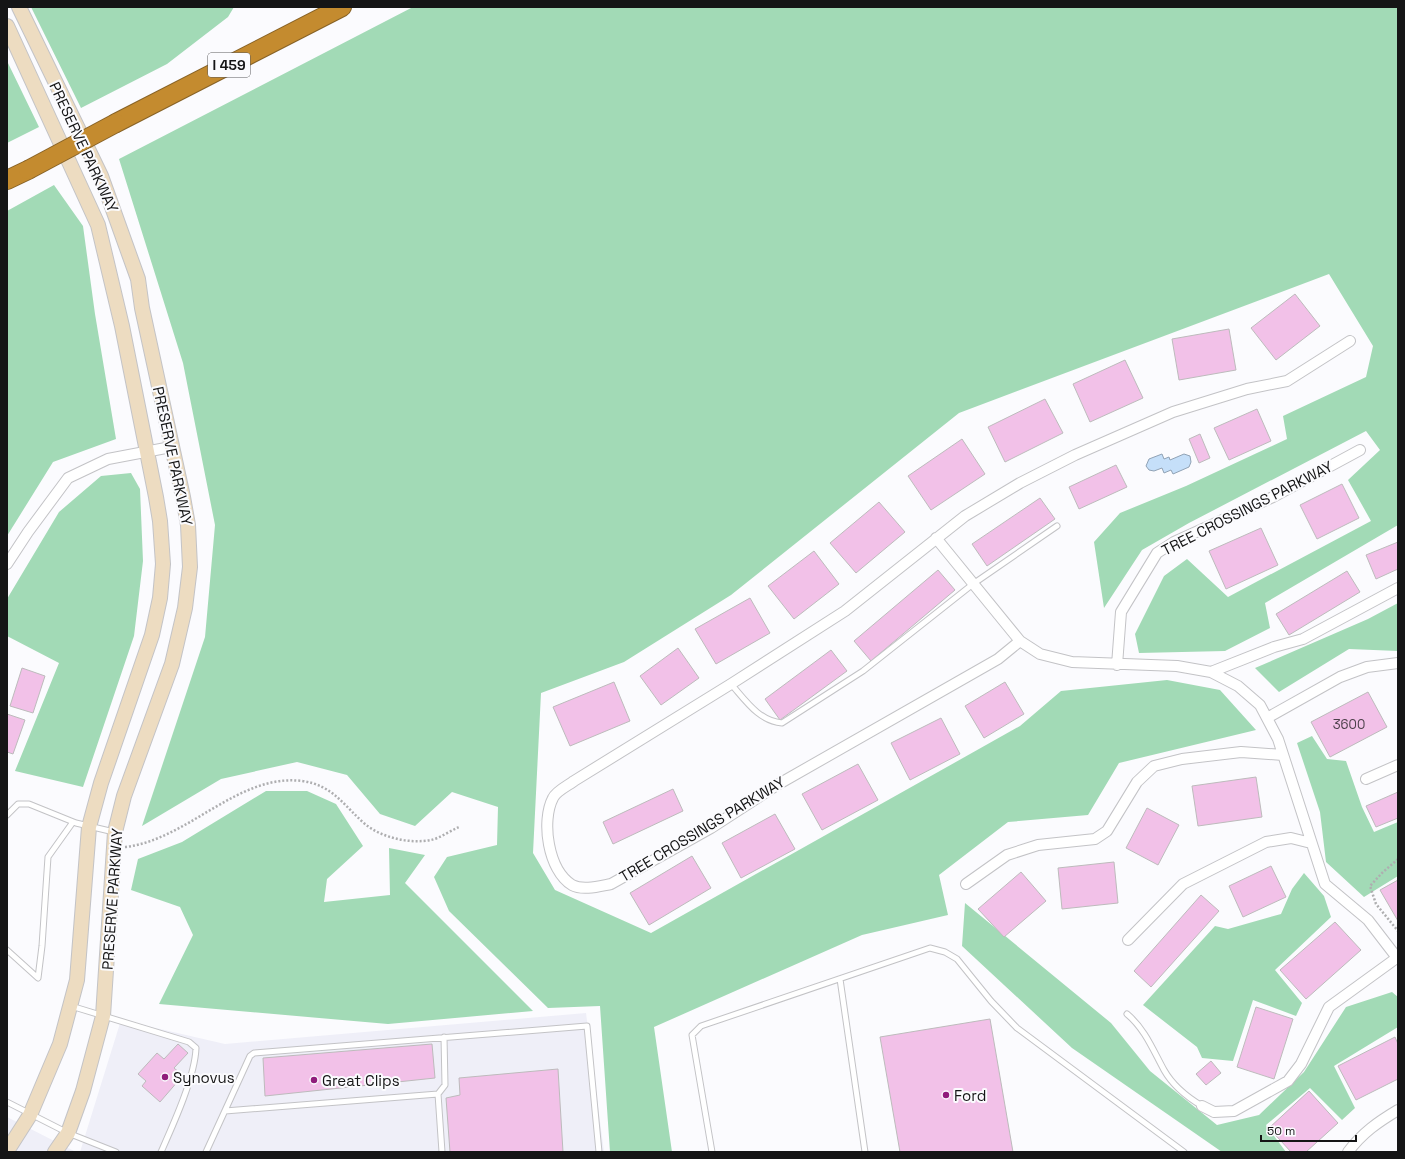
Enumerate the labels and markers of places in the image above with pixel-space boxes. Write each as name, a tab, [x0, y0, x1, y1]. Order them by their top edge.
place label: Synovus	[173, 1068, 235, 1087]
place label: Great Clips	[322, 1071, 400, 1090]
marker: Synovus	[160, 1072, 170, 1082]
marker: Great Clips	[309, 1075, 319, 1085]
place label: Ford	[954, 1086, 986, 1105]
marker: Ford	[941, 1090, 951, 1100]

